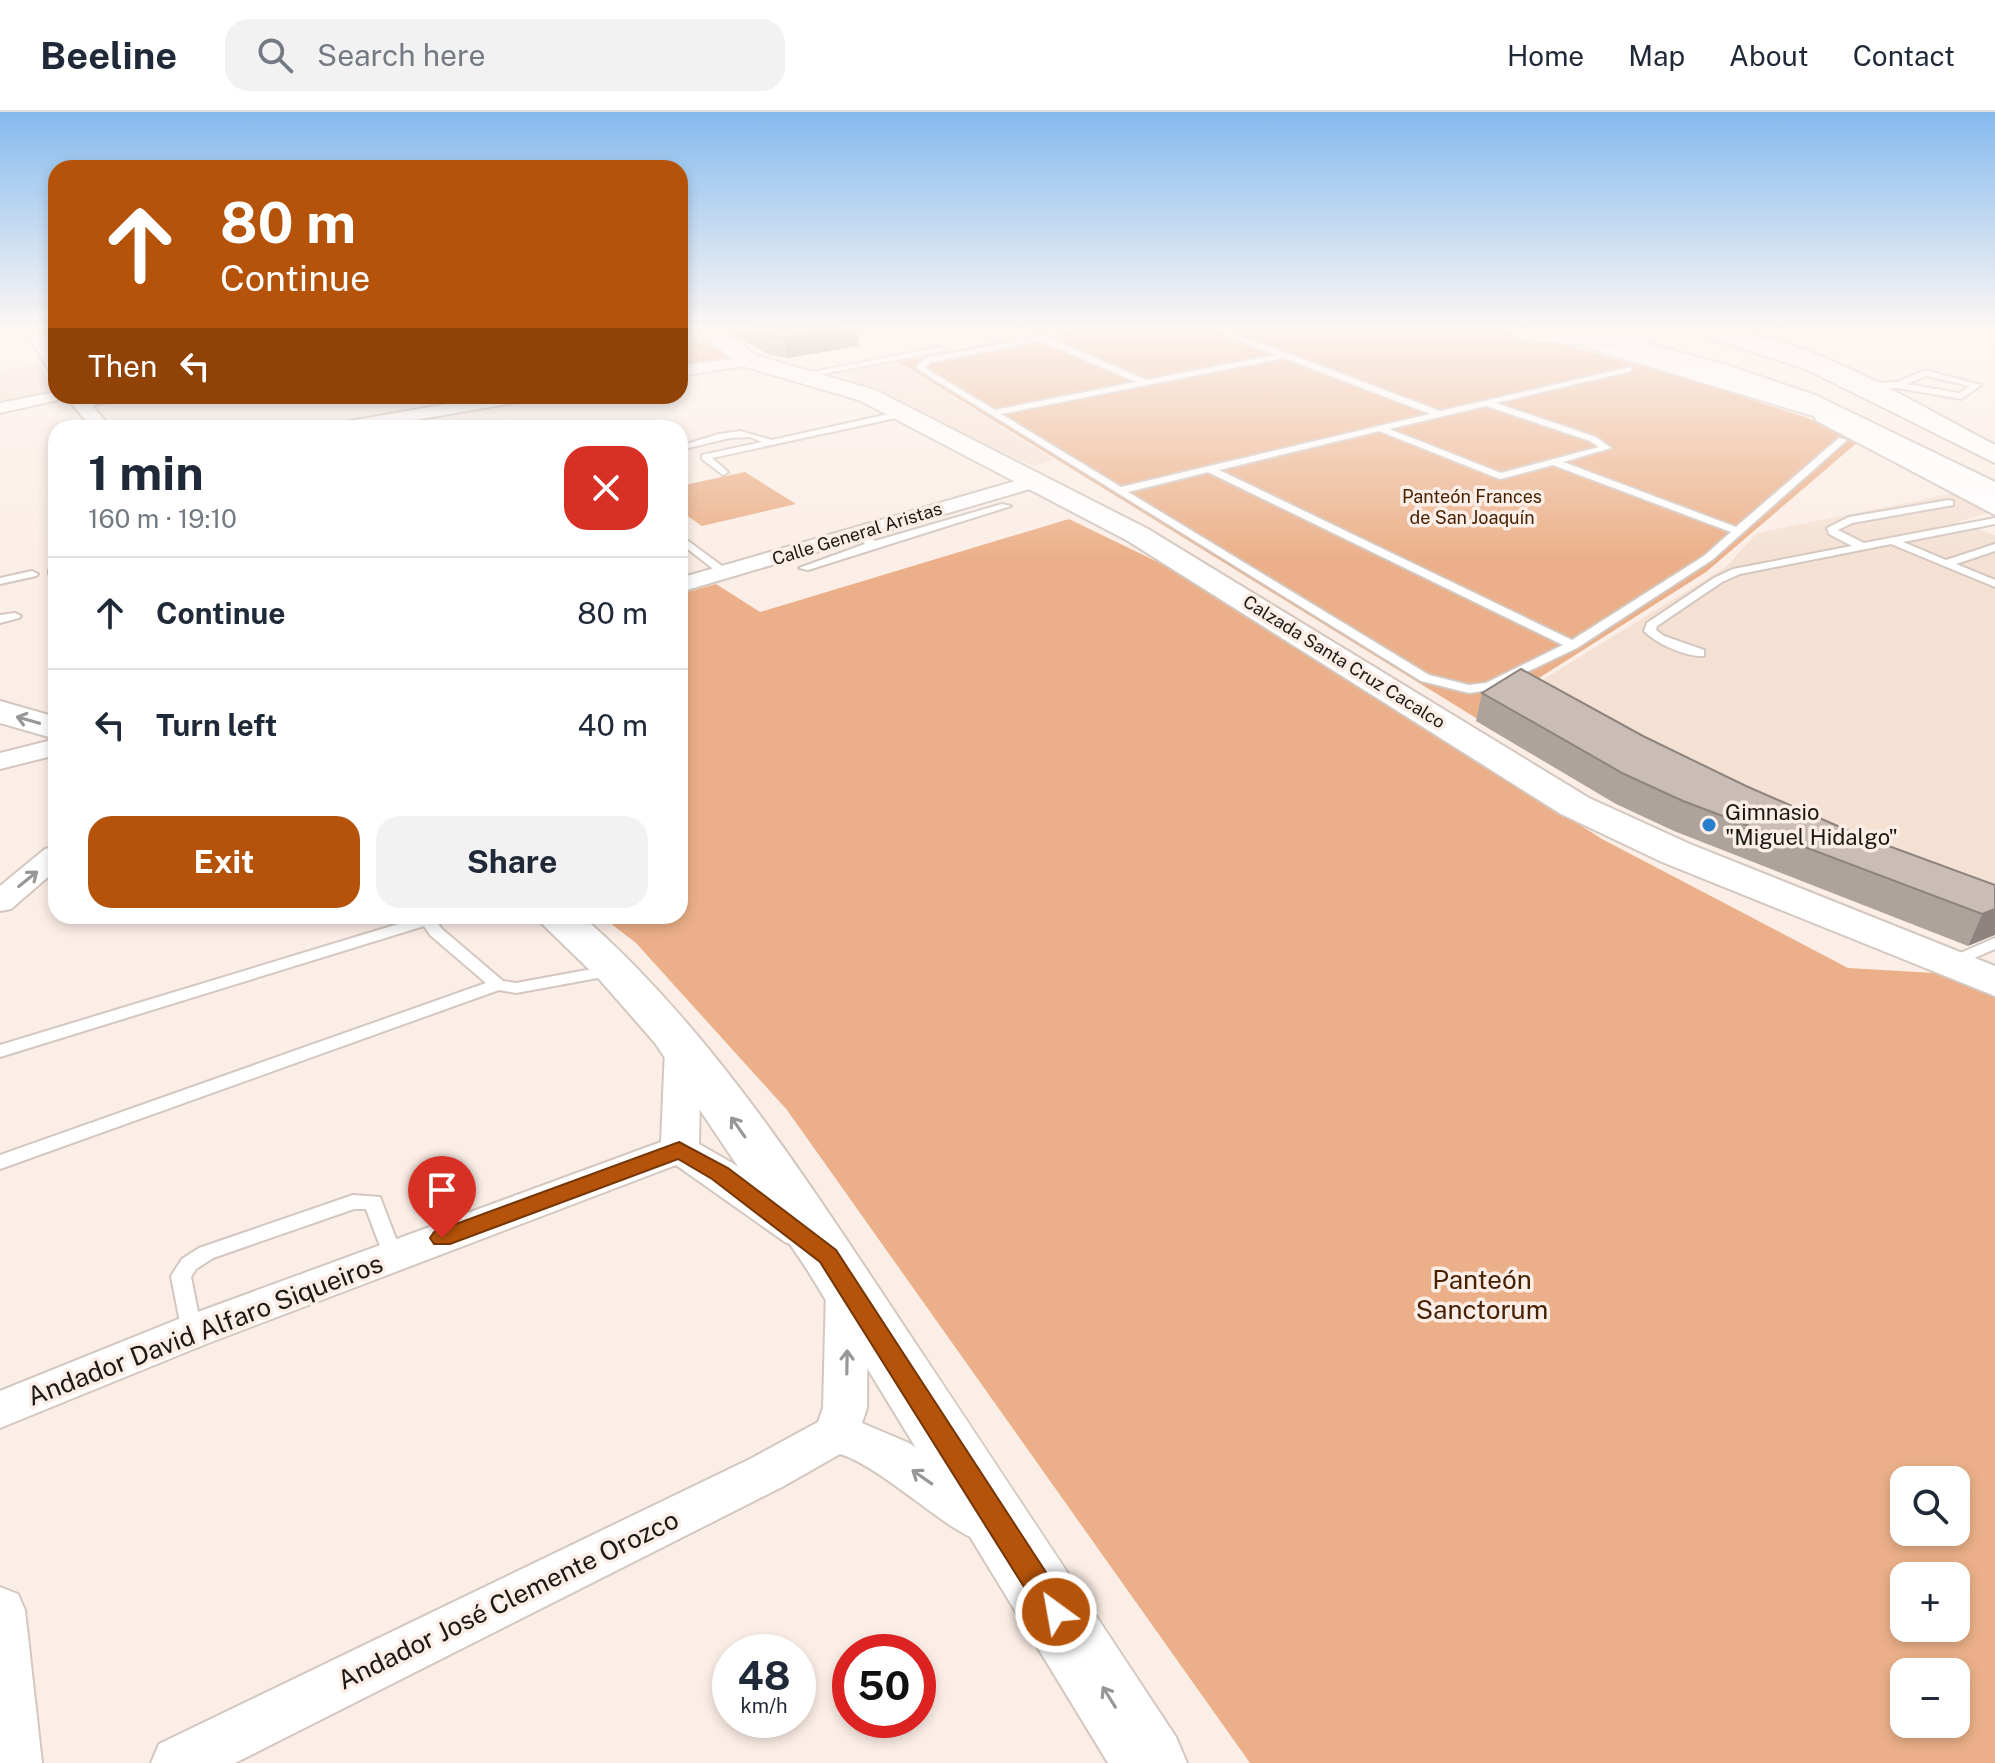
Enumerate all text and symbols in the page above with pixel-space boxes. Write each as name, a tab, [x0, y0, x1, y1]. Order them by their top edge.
search box	[225, 19, 785, 91]
text: Beeline	[40, 33, 177, 78]
icon: search	[253, 33, 297, 77]
text: Search here	[317, 37, 486, 73]
text: Home	[1507, 39, 1584, 72]
text: Map	[1628, 39, 1685, 72]
text: About	[1729, 39, 1809, 72]
text: Contact	[1853, 39, 1955, 72]
text: 80 m	[220, 190, 356, 256]
icon: ahead	[88, 192, 192, 296]
text: Continue	[220, 257, 370, 299]
icon: left	[173, 344, 217, 388]
text: Then	[88, 348, 157, 384]
text: 1 min	[88, 444, 204, 501]
button: close	[564, 446, 648, 530]
park label: Panteón Frances de San Joaquín	[1402, 486, 1542, 528]
street label: Calle General Aristas	[769, 498, 944, 569]
text: 160 m · 19:10	[88, 503, 237, 534]
icon: ahead	[88, 591, 132, 635]
street label: Calzada Santa Cruz Cacalco	[1239, 591, 1449, 733]
text: Continue	[156, 595, 286, 631]
text: 80 m	[577, 595, 648, 631]
icon: left	[88, 703, 132, 747]
text: Turn left	[156, 707, 277, 743]
text: 40 m	[578, 707, 648, 743]
one-way arrow	[16, 711, 41, 726]
place label: Gimnasio "Miguel Hidalgo"	[1725, 799, 1898, 850]
button: Exit	[88, 816, 360, 908]
button: Share	[376, 816, 648, 908]
marker: Gimnasio "Miguel Hidalgo"	[1700, 816, 1718, 834]
one-way arrow	[18, 870, 38, 888]
one-way arrow	[730, 1117, 746, 1139]
pin	[408, 1156, 476, 1238]
icon: arrive	[420, 1168, 464, 1212]
street label: Andador David Alfaro Siqueiros	[23, 1247, 387, 1412]
park label: Panteón Sanctorum	[1416, 1264, 1548, 1325]
one-way arrow	[839, 1349, 854, 1376]
map controls	[1890, 1466, 1970, 1738]
button: search	[1890, 1466, 1970, 1546]
one-way arrow	[911, 1469, 933, 1485]
street label: Andador José Clemente Orozco	[332, 1503, 683, 1696]
button: +	[1890, 1562, 1970, 1642]
position arrow	[1014, 1570, 1098, 1654]
speed limit sign: 50	[832, 1634, 936, 1738]
text: 48	[737, 1652, 791, 1699]
button: −	[1890, 1658, 1970, 1738]
one-way arrow	[1100, 1686, 1116, 1709]
text: km/h	[740, 1694, 788, 1718]

